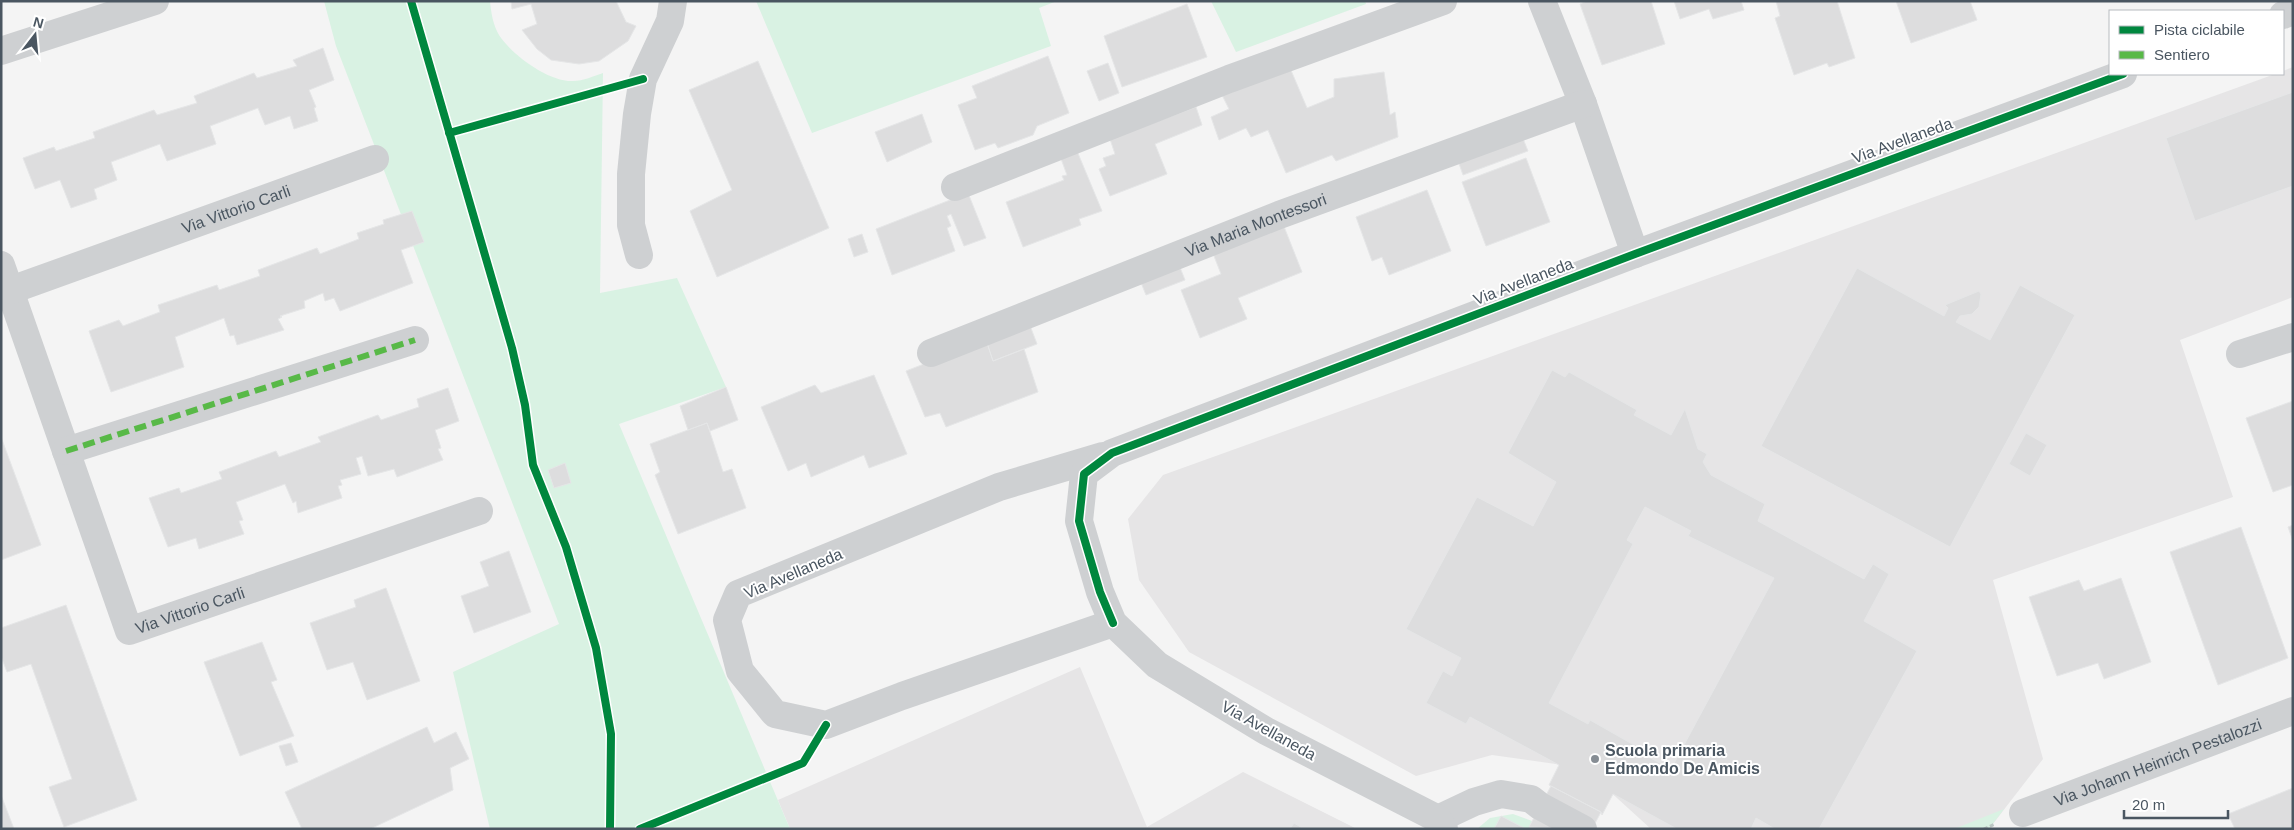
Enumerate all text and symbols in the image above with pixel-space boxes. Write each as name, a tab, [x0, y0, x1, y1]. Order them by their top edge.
north arrow	[10, 10, 60, 60]
legend	[2109, 10, 2284, 75]
text: N	[32, 13, 46, 32]
text: Pista ciclabile	[2154, 21, 2245, 38]
text: Sentiero	[2154, 46, 2210, 63]
street label: Via Avellaneda	[1850, 114, 1955, 166]
street label: Via Vittorio Carli	[179, 182, 293, 237]
street label: Via Maria Montessori	[1183, 190, 1329, 260]
street label: Via Avellaneda	[1471, 255, 1575, 308]
street label: Via Avellaneda	[741, 545, 845, 602]
street label: Via Vittorio Carli	[133, 584, 247, 637]
street label: Via Avellaneda	[1219, 697, 1319, 763]
street label: Via Johann Heinrich Pestalozzi	[2052, 716, 2264, 809]
place label: Scuola primaria Edmondo De Amicis	[1605, 742, 1760, 777]
marker: Scuola primaria Edmondo De Amicis	[1589, 753, 1601, 765]
scale bar	[2124, 788, 2228, 820]
text: 20 m	[2132, 796, 2165, 813]

